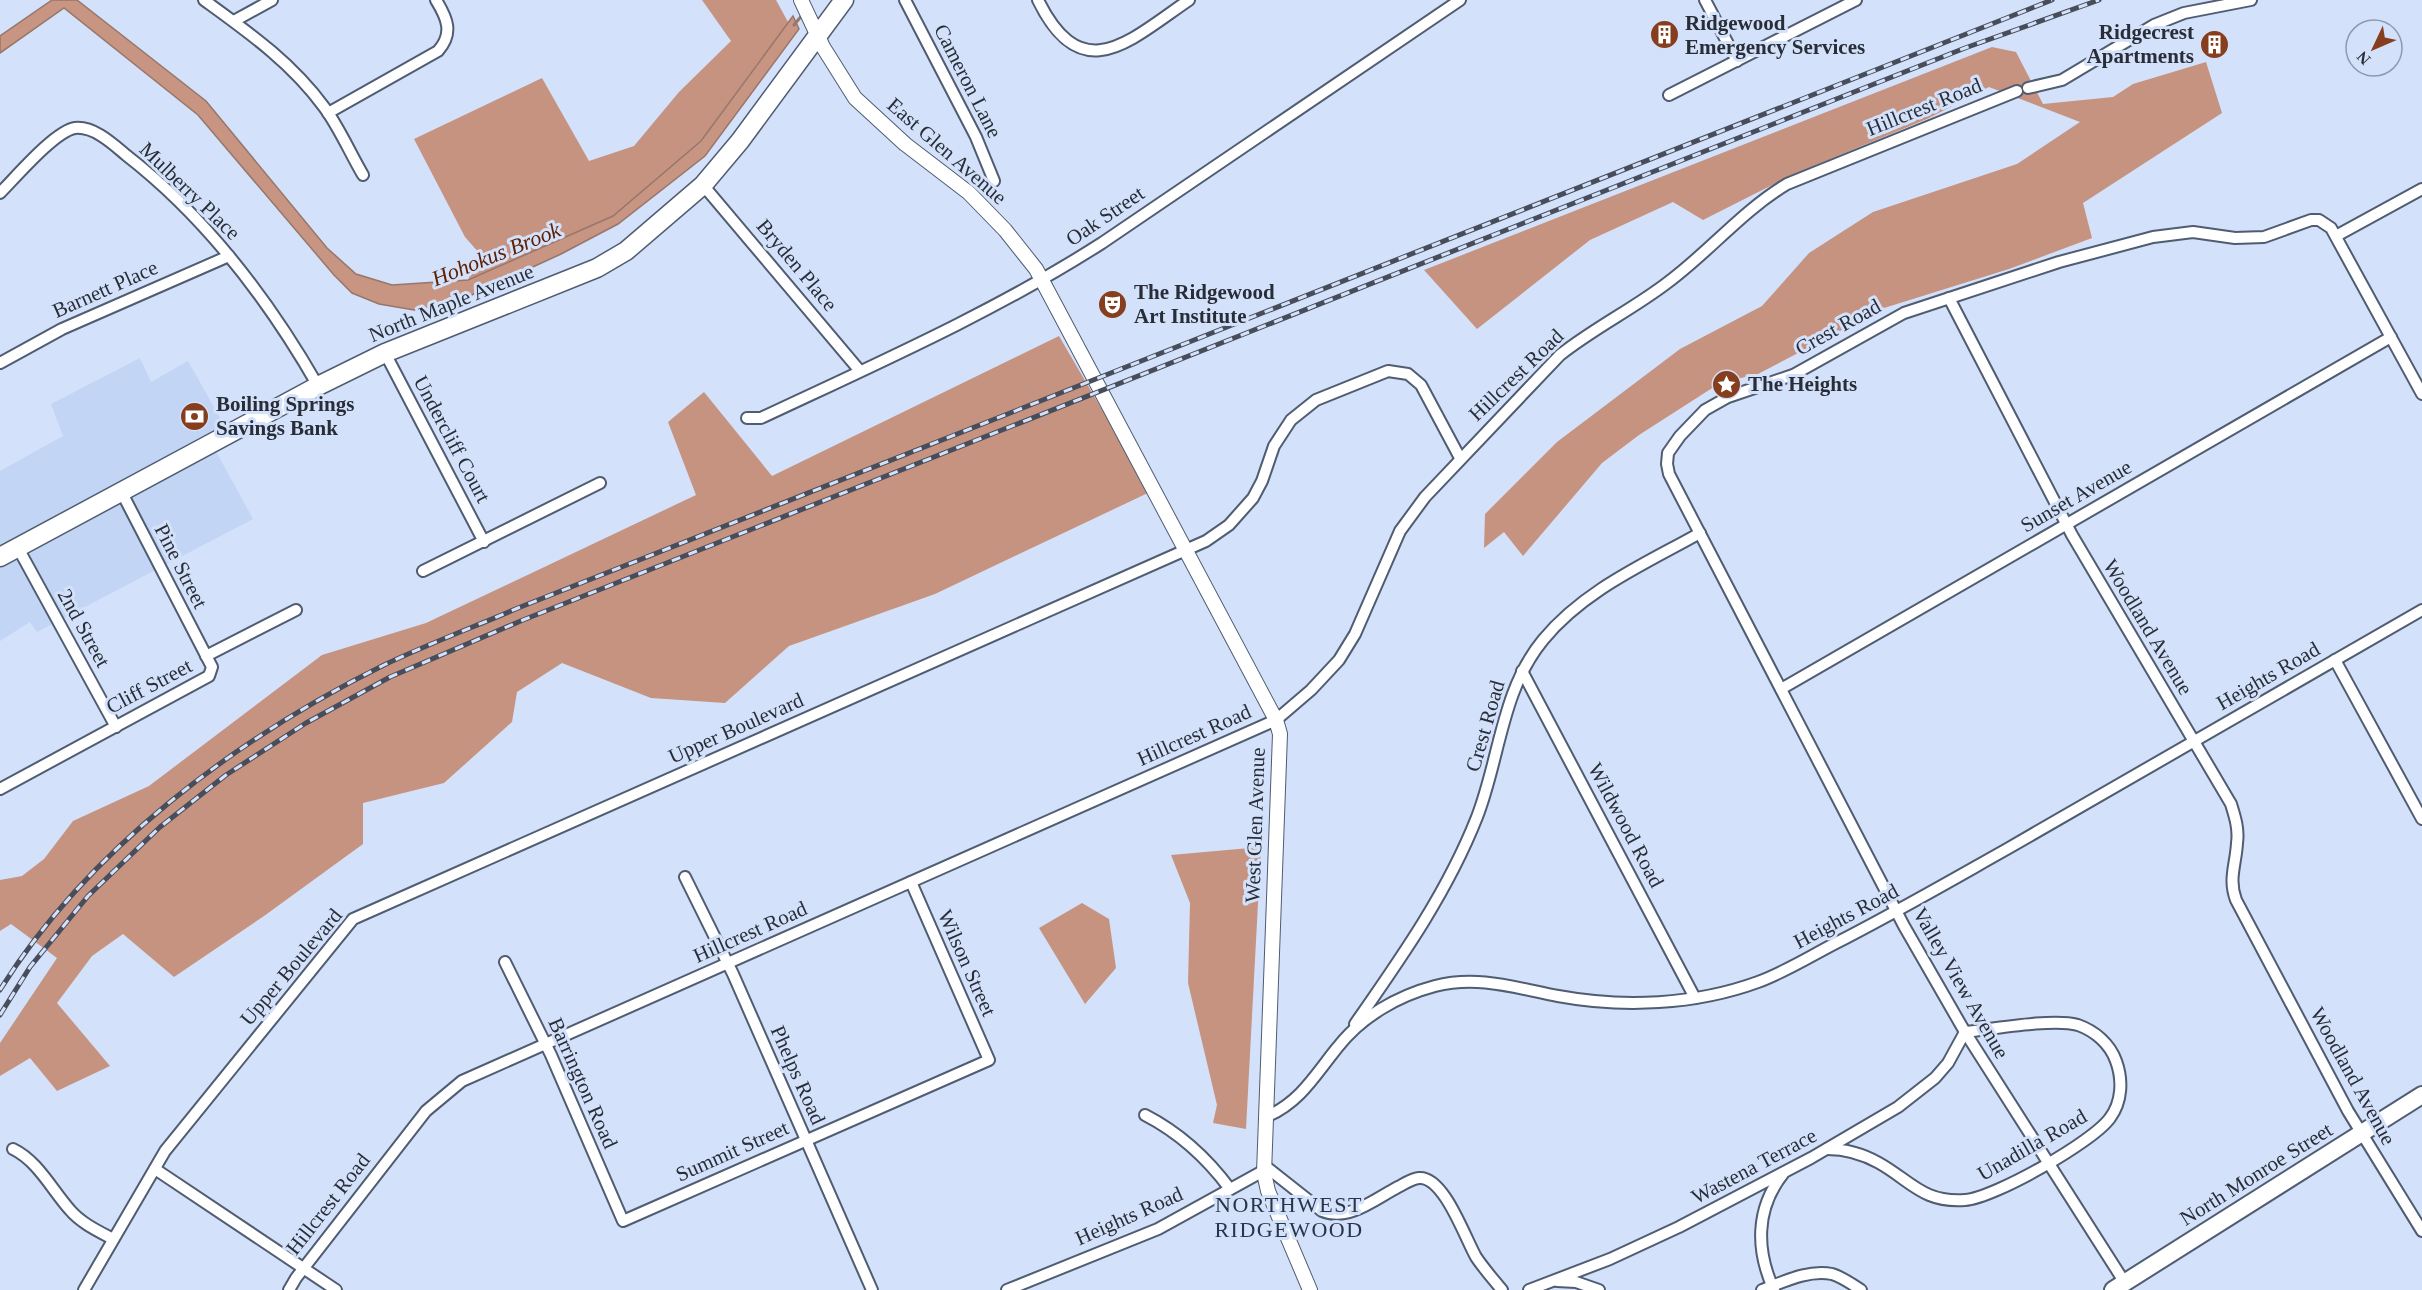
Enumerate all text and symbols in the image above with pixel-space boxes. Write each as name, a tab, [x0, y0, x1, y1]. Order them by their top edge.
place label: Ridgewood Emergency Services	[1685, 11, 1865, 59]
north arrow	[2344, 18, 2404, 78]
building icon: Ridgewood Emergency Services	[1648, 19, 1680, 51]
street label: Cameron Lane	[929, 20, 1007, 142]
place label: Ridgecrest Apartments	[2087, 20, 2194, 68]
building icon: Ridgecrest Apartments	[2199, 28, 2231, 60]
text: N	[2353, 48, 2374, 68]
street label: Hillcrest Road	[1863, 73, 1985, 141]
street label: East Glen Avenue	[882, 93, 1012, 209]
street label: Mulberry Place	[135, 137, 245, 245]
street label: Oak Street	[1061, 181, 1149, 251]
street label: Bryden Place	[752, 214, 842, 316]
water label: Hohokus Brook	[427, 216, 565, 292]
street label: Barnett Place	[49, 255, 161, 323]
street label: North Maple Avenue	[365, 259, 537, 347]
place label: The Ridgewood Art Institute	[1134, 280, 1275, 328]
theatre icon: The Ridgewood Art Institute	[1097, 288, 1129, 320]
street label: Crest Road	[1791, 293, 1885, 360]
street label: Hillcrest Road	[1464, 324, 1569, 426]
place icon: The Heights	[1711, 368, 1743, 400]
street label: Undercliff Court	[409, 371, 496, 507]
place label: The Heights	[1748, 372, 1857, 396]
place label: Boiling Springs Savings Bank	[216, 392, 354, 440]
bank icon: Boiling Springs Savings Bank	[179, 400, 211, 432]
street label: Sunset Avenue	[2016, 455, 2136, 537]
street label: Pine Street	[150, 520, 213, 612]
street label: Woodland Avenue	[2098, 555, 2198, 699]
street label: 2nd Street	[53, 585, 115, 671]
street label: Heights Road	[2212, 637, 2324, 715]
street label: Cliff Street	[102, 653, 196, 719]
street label: Crest Road	[1461, 677, 1510, 774]
street label: Upper Boulevard	[665, 687, 808, 768]
street label: Hillcrest Road	[1133, 699, 1255, 771]
street label: West Glen Avenue	[1240, 747, 1270, 903]
street label: Wildwood Road	[1583, 759, 1669, 892]
street label: Heights Road	[1790, 878, 1903, 954]
street label: Hillcrest Road	[689, 896, 811, 968]
street label: Upper Boulevard	[235, 903, 347, 1030]
street label: Valley View Avenue	[1908, 903, 2014, 1063]
street label: Wilson Street	[933, 906, 1001, 1020]
street label: Woodland Avenue	[2305, 1003, 2401, 1149]
street label: Barrington Road	[543, 1014, 623, 1153]
street label: Phelps Road	[766, 1022, 831, 1129]
street label: Unadilla Road	[1973, 1104, 2091, 1186]
street label: Summit Street	[672, 1115, 792, 1187]
street label: North Monroe Street	[2175, 1117, 2337, 1231]
street label: Wastena Terrace	[1687, 1123, 1821, 1209]
street label: Hillcrest Road	[281, 1148, 375, 1259]
street label: Heights Road	[1072, 1181, 1187, 1250]
district label: NORTHWEST RIDGEWOOD	[1214, 1192, 1364, 1242]

